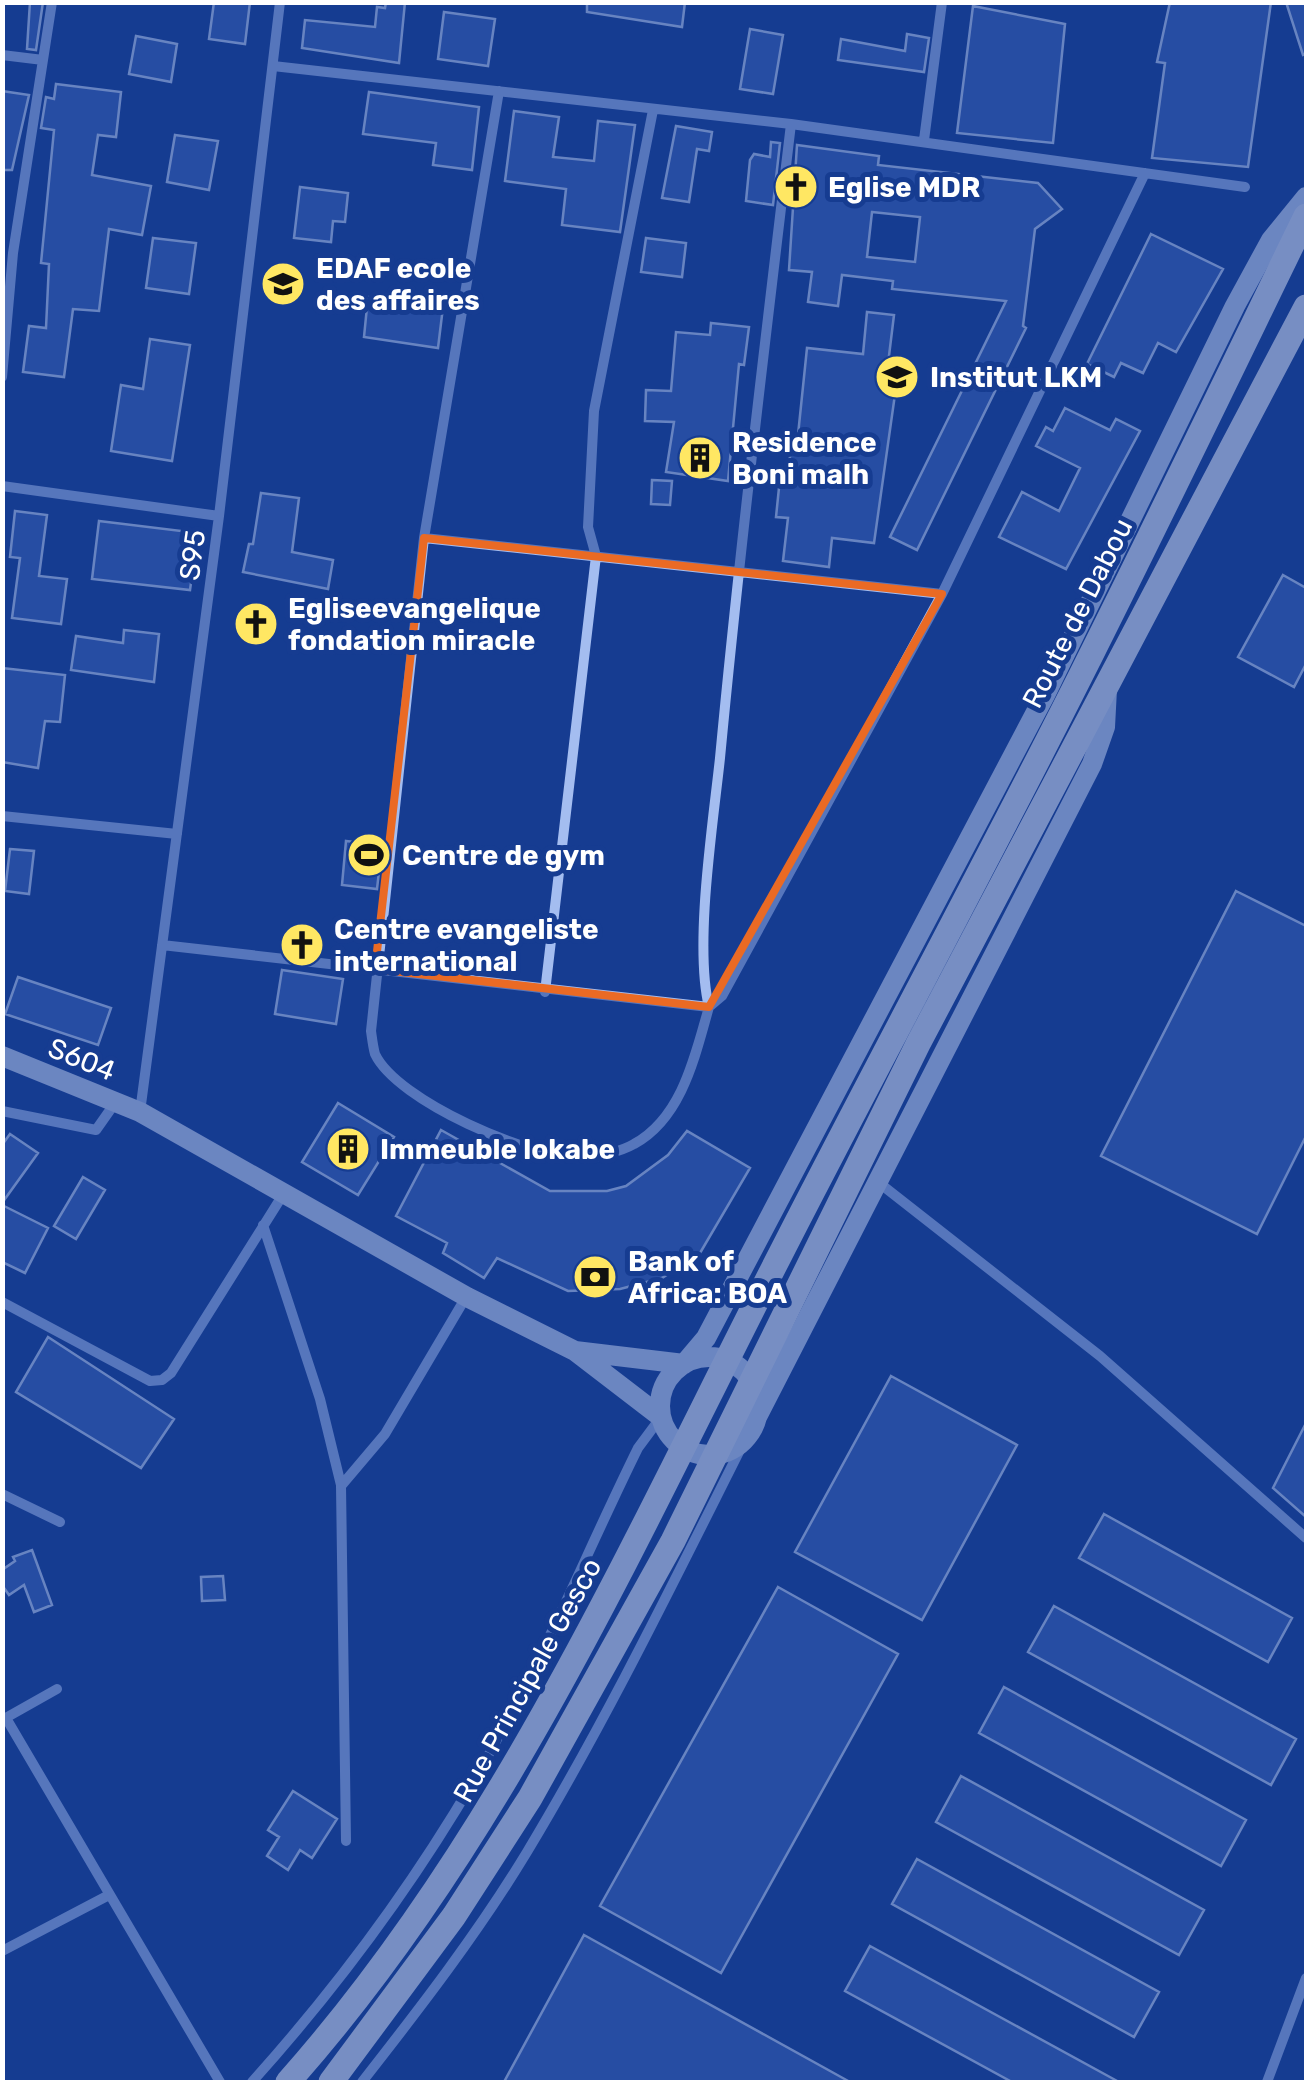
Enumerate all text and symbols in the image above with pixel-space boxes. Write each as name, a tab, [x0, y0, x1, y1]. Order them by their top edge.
church icon: Eglise MDR	[773, 164, 819, 210]
place label: Eglise MDR	[828, 171, 980, 204]
place label: EDAF ecole des affaires	[316, 252, 480, 317]
school or university icon: EDAF ecole des affaires	[260, 261, 306, 307]
school or university icon: Institut LKM	[874, 354, 920, 400]
place label: Institut LKM	[930, 361, 1102, 394]
place label: Residence Boni malh	[732, 426, 877, 491]
building icon: Residence Boni malh	[677, 435, 723, 481]
street label: Route de Dabou	[1016, 513, 1139, 713]
street label: S95	[173, 528, 212, 582]
place label: Egliseevangelique fondation miracle	[288, 592, 541, 657]
church icon: Egliseevangelique fondation miracle	[233, 601, 279, 647]
sports icon: Centre de gym	[346, 832, 392, 878]
place label: Centre de gym	[402, 839, 605, 872]
place label: Centre evangeliste international	[334, 913, 599, 978]
church icon: Centre evangeliste international	[279, 922, 325, 968]
street label: S604	[43, 1031, 120, 1088]
building icon: Immeuble lokabe	[325, 1126, 371, 1172]
place label: Immeuble lokabe	[380, 1133, 615, 1166]
place label: Bank of Africa: BOA	[628, 1245, 787, 1310]
bank icon: Bank of Africa: BOA	[572, 1254, 618, 1300]
street label: Rue Principale Gesco	[446, 1552, 608, 1808]

